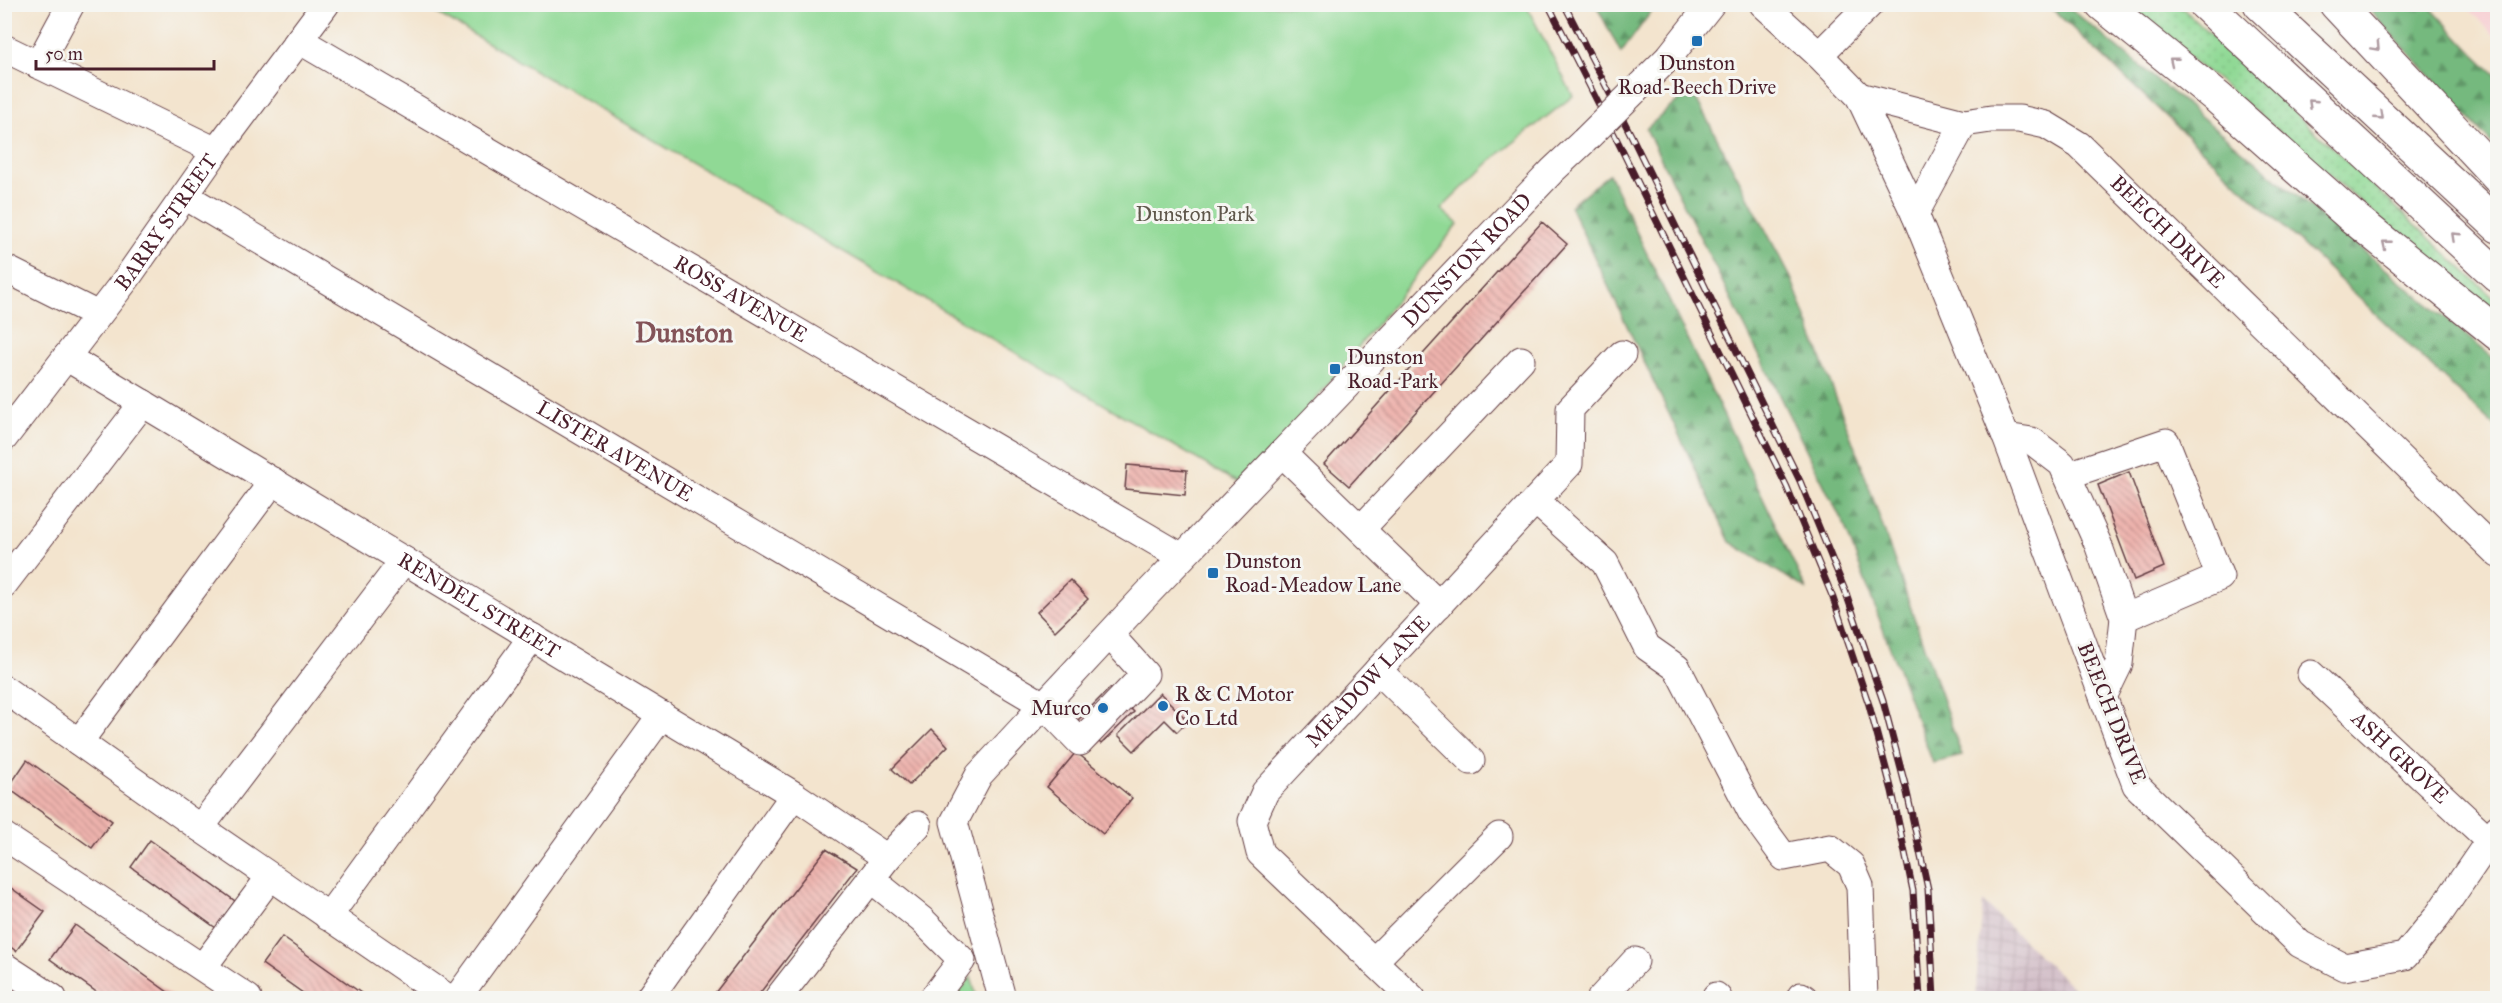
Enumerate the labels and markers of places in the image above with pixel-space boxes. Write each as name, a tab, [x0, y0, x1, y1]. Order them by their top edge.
marker: Dunston Road-Beech Drive	[1690, 34, 1704, 48]
place label: Dunston Road-Beech Drive	[1618, 50, 1776, 100]
place label: Dunston Road-Park	[1347, 344, 1439, 394]
marker: Dunston Road-Park	[1328, 362, 1342, 376]
place label: Dunston Road-Meadow Lane	[1225, 548, 1402, 598]
marker: Dunston Road-Meadow Lane	[1206, 566, 1220, 580]
place label: R & C Motor Co Ltd	[1175, 681, 1294, 731]
place label: Murco	[1031, 695, 1091, 721]
marker: R & C Motor Co Ltd	[1156, 699, 1170, 713]
marker: Murco	[1096, 701, 1110, 715]

